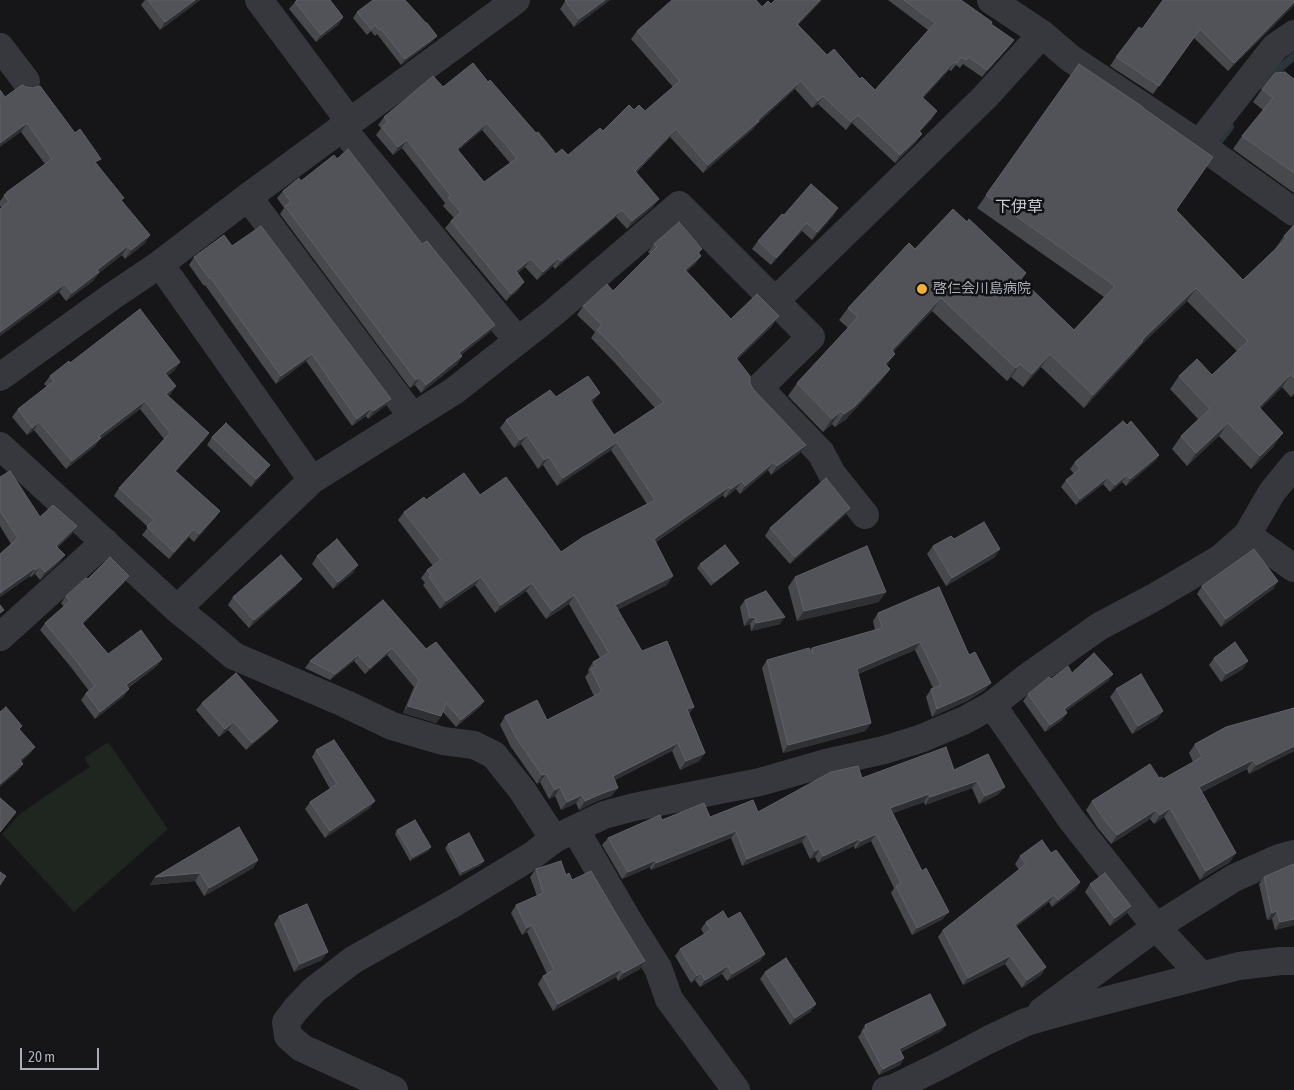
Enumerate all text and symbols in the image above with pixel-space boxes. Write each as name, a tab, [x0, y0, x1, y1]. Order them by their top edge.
district label: 下伊草	[995, 197, 1043, 217]
place label: 啓仁会川島病院	[933, 281, 1031, 297]
marker: 啓仁会川島病院	[915, 282, 929, 296]
scale bar	[22, 1038, 101, 1070]
text: 20 m	[28, 1048, 55, 1065]

